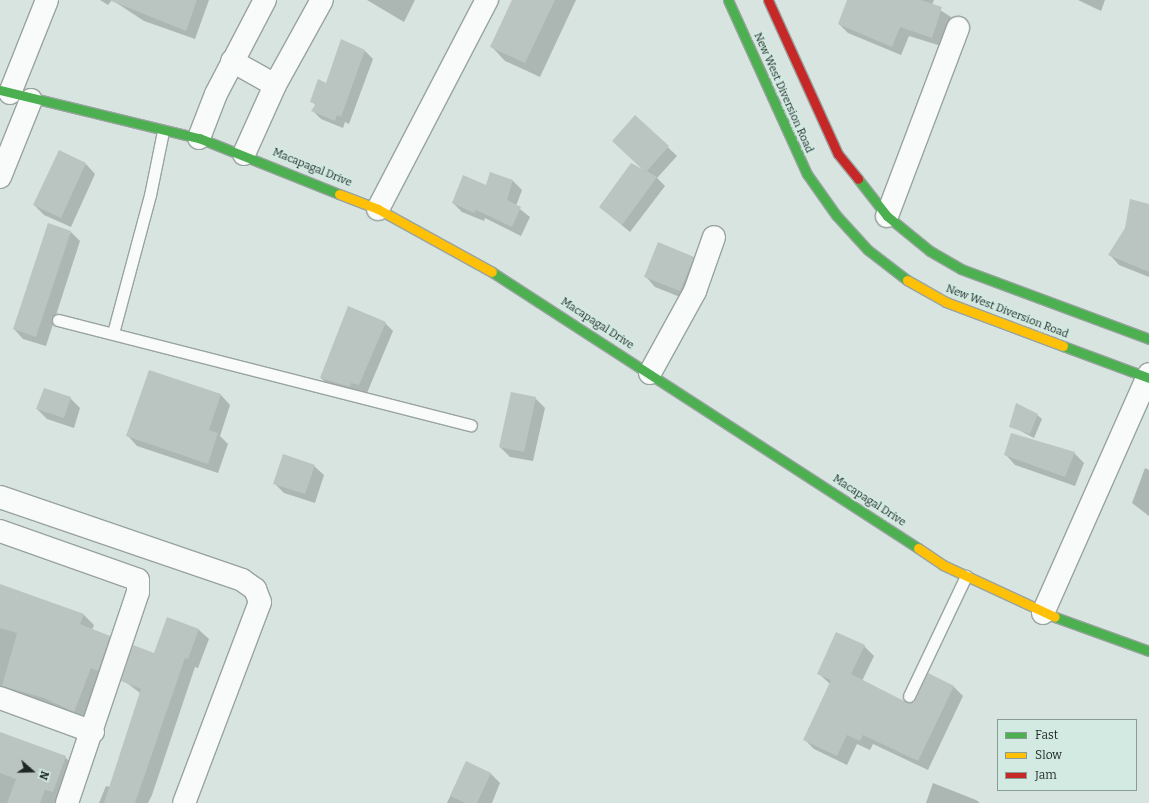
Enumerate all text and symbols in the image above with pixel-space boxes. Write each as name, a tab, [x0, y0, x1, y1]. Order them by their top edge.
street label: New West Diversion Road	[750, 31, 816, 155]
street label: Macapagal Drive	[271, 146, 353, 190]
street label: New West Diversion Road	[944, 282, 1070, 342]
street label: Macapagal Drive	[558, 296, 636, 352]
street label: Macapagal Drive	[830, 473, 908, 529]
legend	[997, 719, 1137, 791]
text: Fast	[1035, 728, 1058, 742]
text: Slow	[1035, 748, 1062, 762]
north arrow	[12, 751, 52, 791]
text: Jam	[1035, 768, 1057, 782]
text: N	[36, 769, 51, 781]

